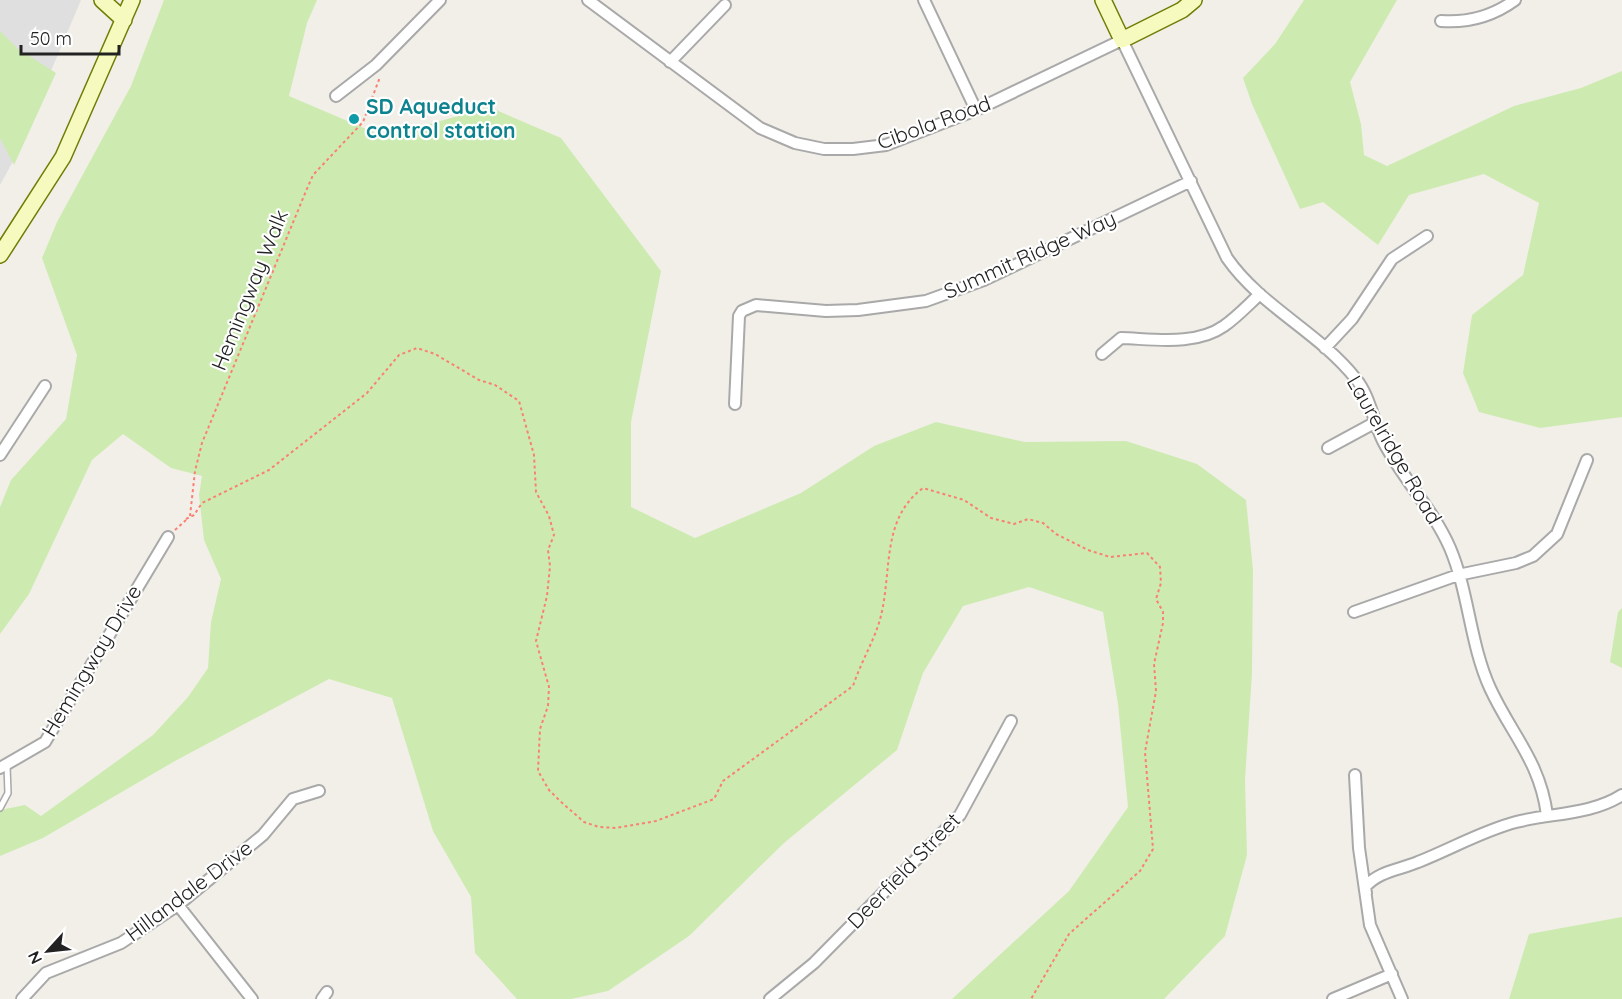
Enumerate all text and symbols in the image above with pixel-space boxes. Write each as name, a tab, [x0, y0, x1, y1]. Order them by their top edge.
scale bar	[21, 18, 118, 56]
text: 50 m	[30, 27, 72, 50]
street label: Cibola Road	[873, 89, 994, 155]
place label: SD Aqueduct control station	[366, 93, 516, 143]
marker: SD Aqueduct control station	[347, 112, 361, 126]
street label: Summit Ridge Way	[939, 204, 1120, 304]
street label: Hemingway Walk	[205, 205, 293, 374]
street label: Laurelridge Road	[1342, 370, 1448, 529]
street label: Hemingway Drive	[36, 580, 147, 741]
street label: Deerfield Street	[841, 807, 965, 934]
street label: Hillandale Drive	[120, 834, 257, 946]
north arrow	[18, 921, 78, 981]
text: N	[23, 948, 46, 968]

